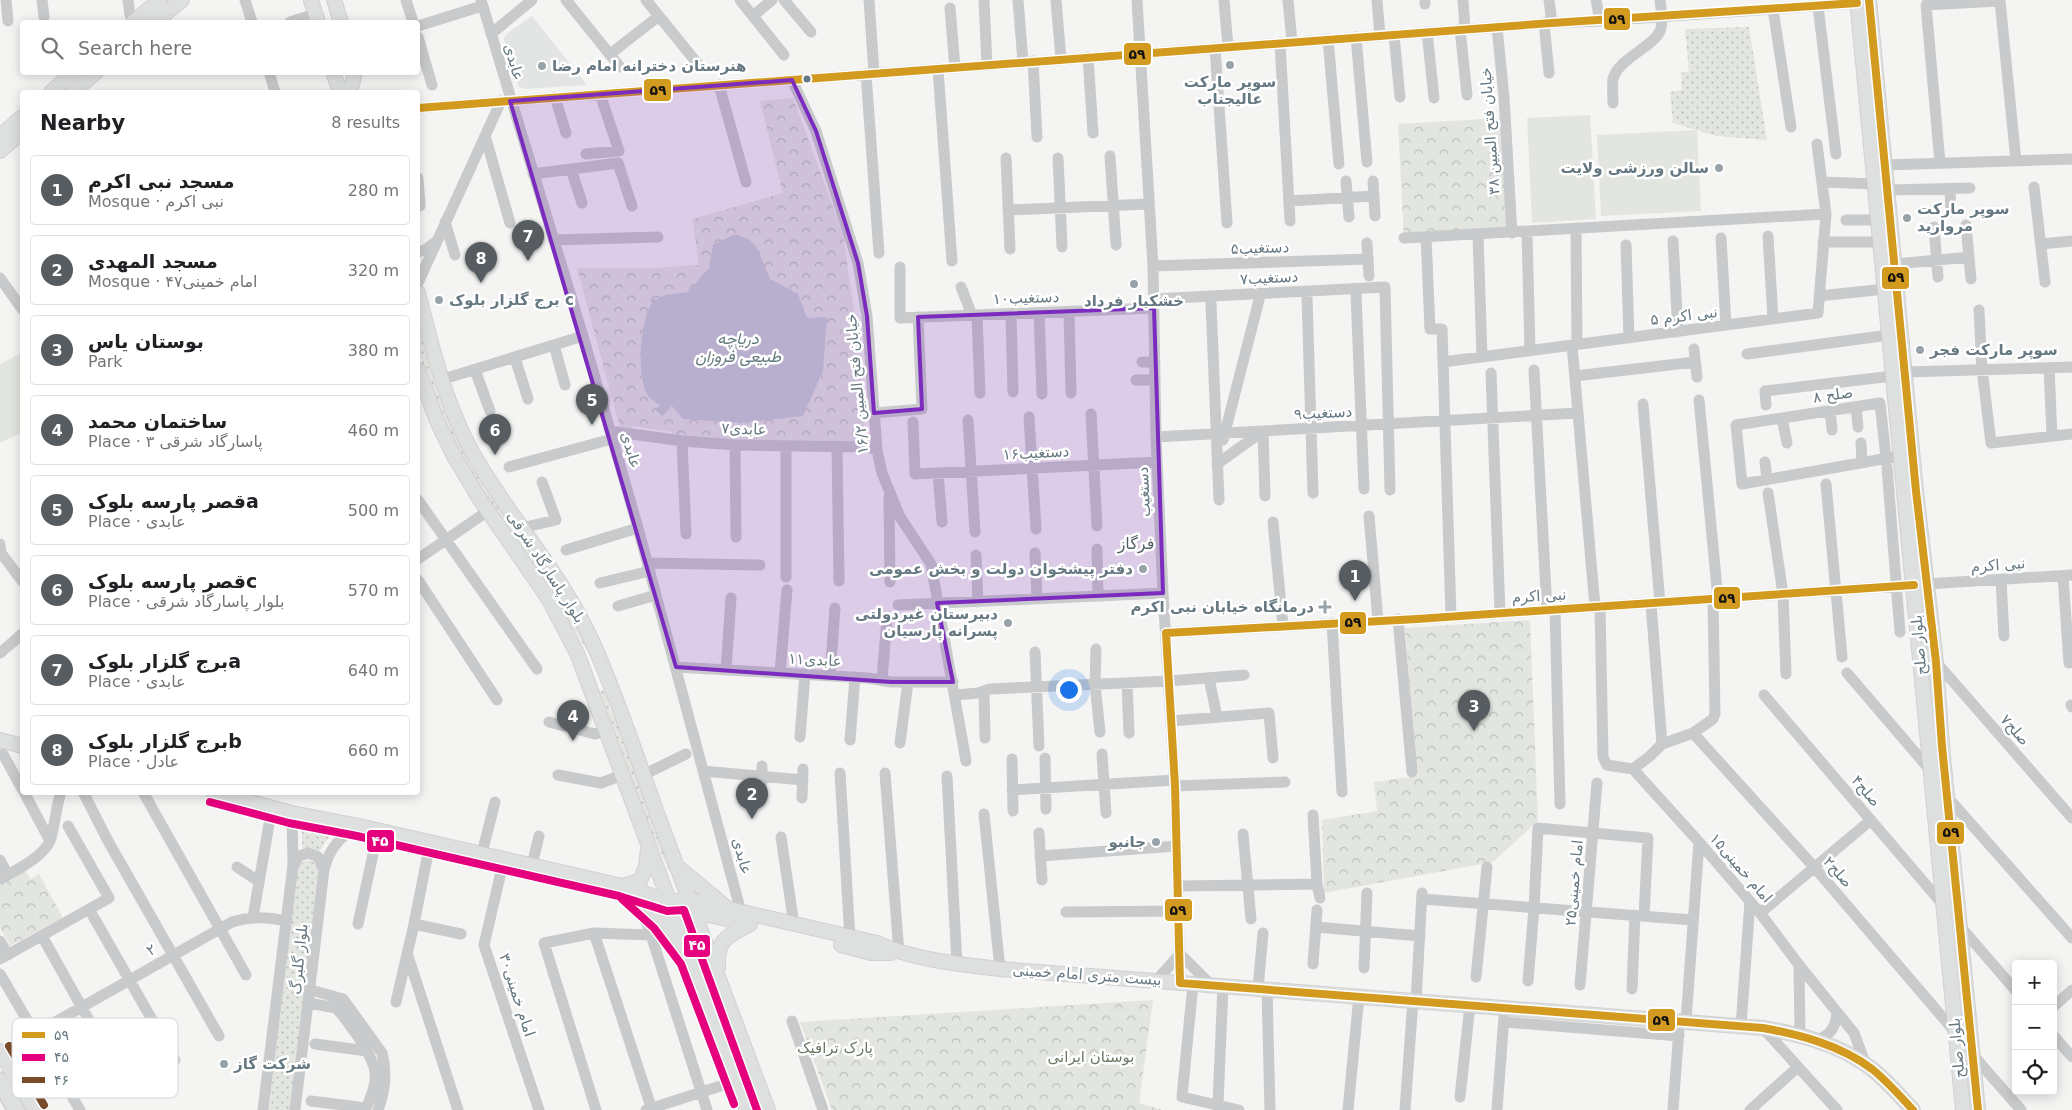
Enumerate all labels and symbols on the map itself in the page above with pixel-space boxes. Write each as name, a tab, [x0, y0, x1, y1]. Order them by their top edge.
line badge: ۵۹	[1603, 7, 1631, 31]
text: ۵۹	[1608, 11, 1626, 27]
street label: عابدی	[500, 42, 528, 82]
line badge: ۵۹	[1123, 42, 1152, 66]
text: ۵۹	[1128, 46, 1146, 62]
place label: هنرستان دخترانه امام رضا	[552, 57, 746, 75]
marker: سوپر مارکت عالیجناب	[1224, 59, 1236, 71]
marker: هنرستان دخترانه امام رضا	[536, 60, 548, 72]
street label: خیابان فتح المبین ۳۸	[1477, 67, 1503, 195]
place label: سوپر مارکت عالیجناب	[1184, 73, 1276, 108]
unlabelled marker	[802, 74, 812, 84]
line badge: ۵۹	[643, 78, 672, 102]
text: ۵۹	[649, 82, 667, 98]
place label: سالن ورزشی ولایت	[1561, 159, 1709, 177]
marker: سالن ورزشی ولایت	[1713, 162, 1725, 174]
place label: سوپر مارکت مروارید	[1917, 200, 2010, 235]
marker: سوپر مارکت مروارید	[1901, 212, 1913, 224]
pin: 7	[512, 220, 544, 261]
street label: دستغیب۵	[1231, 238, 1289, 258]
pin: 8	[465, 242, 497, 283]
line badge: ۵۹	[1881, 266, 1910, 290]
street label: دستغیب۷	[1239, 267, 1299, 289]
text: ۵۹	[1887, 269, 1905, 285]
marker: خشکبار فرداد	[1128, 278, 1140, 290]
street label: دستغیب۱۰	[993, 288, 1059, 308]
place label: برج گلزار بلوک c	[449, 291, 574, 309]
place label: خشکبار فرداد	[1084, 292, 1184, 310]
marker: برج گلزار بلوک c	[433, 294, 445, 306]
street label: نبی اکرم ۵	[1649, 303, 1719, 329]
street label: خیابان فتح المبین ۱۶/۲	[842, 313, 872, 455]
water label: دریاچه طبیعی فروزان	[695, 329, 781, 367]
place label: سوپر مارکت فجر	[1929, 341, 2058, 360]
marker: سوپر مارکت فجر	[1914, 344, 1926, 356]
street label: ۸ صلح	[1812, 383, 1854, 407]
pin: 5	[576, 384, 608, 425]
street label: دستغیب۹	[1293, 402, 1353, 424]
pin: 6	[479, 414, 511, 455]
street label: عابدی۷	[721, 419, 767, 439]
street label: عابدی	[617, 430, 645, 470]
street label: دستغیب۱۶	[1002, 442, 1070, 464]
street label: دستغیب	[1134, 466, 1154, 518]
street label: بلوار پاسارگاد شرقی	[502, 508, 589, 627]
district label: فرگاز	[1117, 534, 1154, 554]
street label: نبی اکرم	[1970, 554, 2026, 576]
place label: دفتر پیشخوان دولت و بخش عمومی	[869, 560, 1133, 579]
pin: 1	[1339, 560, 1371, 601]
marker: دفتر پیشخوان دولت و بخش عمومی	[1137, 563, 1149, 575]
street label: نبی اکرم	[1511, 586, 1567, 606]
line badge: ۵۹	[1713, 586, 1741, 610]
text: ۵۹	[1718, 590, 1736, 606]
place label: درمانگاه خیابان نبی اکرم	[1130, 598, 1314, 616]
marker: درمانگاه خیابان نبی اکرم	[1318, 600, 1332, 614]
place label: دبیرستان غیردولتی پسرانه پارسیان	[855, 605, 998, 641]
line badge: ۵۹	[1339, 611, 1367, 635]
text: ۵۹	[1344, 614, 1362, 630]
street label: بلوار صلح	[1907, 614, 1931, 676]
marker: دبیرستان غیردولتی پسرانه پارسیان	[1002, 617, 1014, 629]
street label: عابدی۱۱	[788, 650, 842, 670]
your location	[1056, 677, 1082, 703]
pin: 3	[1458, 690, 1490, 731]
pin: 4	[557, 700, 589, 741]
street label: صلح۷	[1997, 711, 2033, 749]
street label: صلح۴	[1848, 772, 1884, 810]
pin: 2	[736, 778, 768, 819]
line badge: ۵۹	[1936, 821, 1965, 845]
text: ۵۹	[1942, 824, 1960, 840]
line badge: ۴۵	[366, 829, 395, 853]
street label: ۱۵امام خمینی	[1706, 829, 1776, 907]
text: ۴۵	[371, 833, 389, 849]
place label: جانبو	[1107, 833, 1146, 851]
street label: عابدی	[728, 836, 756, 876]
marker: جانبو	[1150, 836, 1162, 848]
street label: امام خمینی۲۵	[1561, 839, 1587, 927]
street label: صلح۲	[1820, 853, 1856, 891]
line badge: ۵۹	[1164, 898, 1193, 922]
text: ۵۹	[1169, 902, 1187, 918]
street label: بلوار گلبرگ	[286, 923, 312, 995]
line badge: ۴۵	[683, 934, 711, 958]
text: ۴۵	[688, 937, 706, 953]
street label: ۲	[143, 940, 159, 960]
street label: امام خمینی۳۰	[495, 951, 539, 1039]
street label: بیست متری امام خمینی	[1012, 961, 1162, 989]
line badge: ۵۹	[1647, 1008, 1676, 1032]
text: ۵۹	[1652, 1012, 1670, 1028]
street label: بلوار صلح	[1945, 1017, 1969, 1079]
legend	[12, 1018, 178, 1098]
text: ۵۹	[54, 1027, 69, 1043]
park label: پارک ترافیک	[797, 1039, 873, 1058]
park label: بوستان ایرانی	[1048, 1048, 1134, 1066]
text: ۴۵	[54, 1049, 69, 1065]
place label: شرکت گاز	[233, 1055, 311, 1073]
marker: شرکت گاز	[218, 1058, 230, 1070]
text: ۴۶	[54, 1072, 69, 1088]

